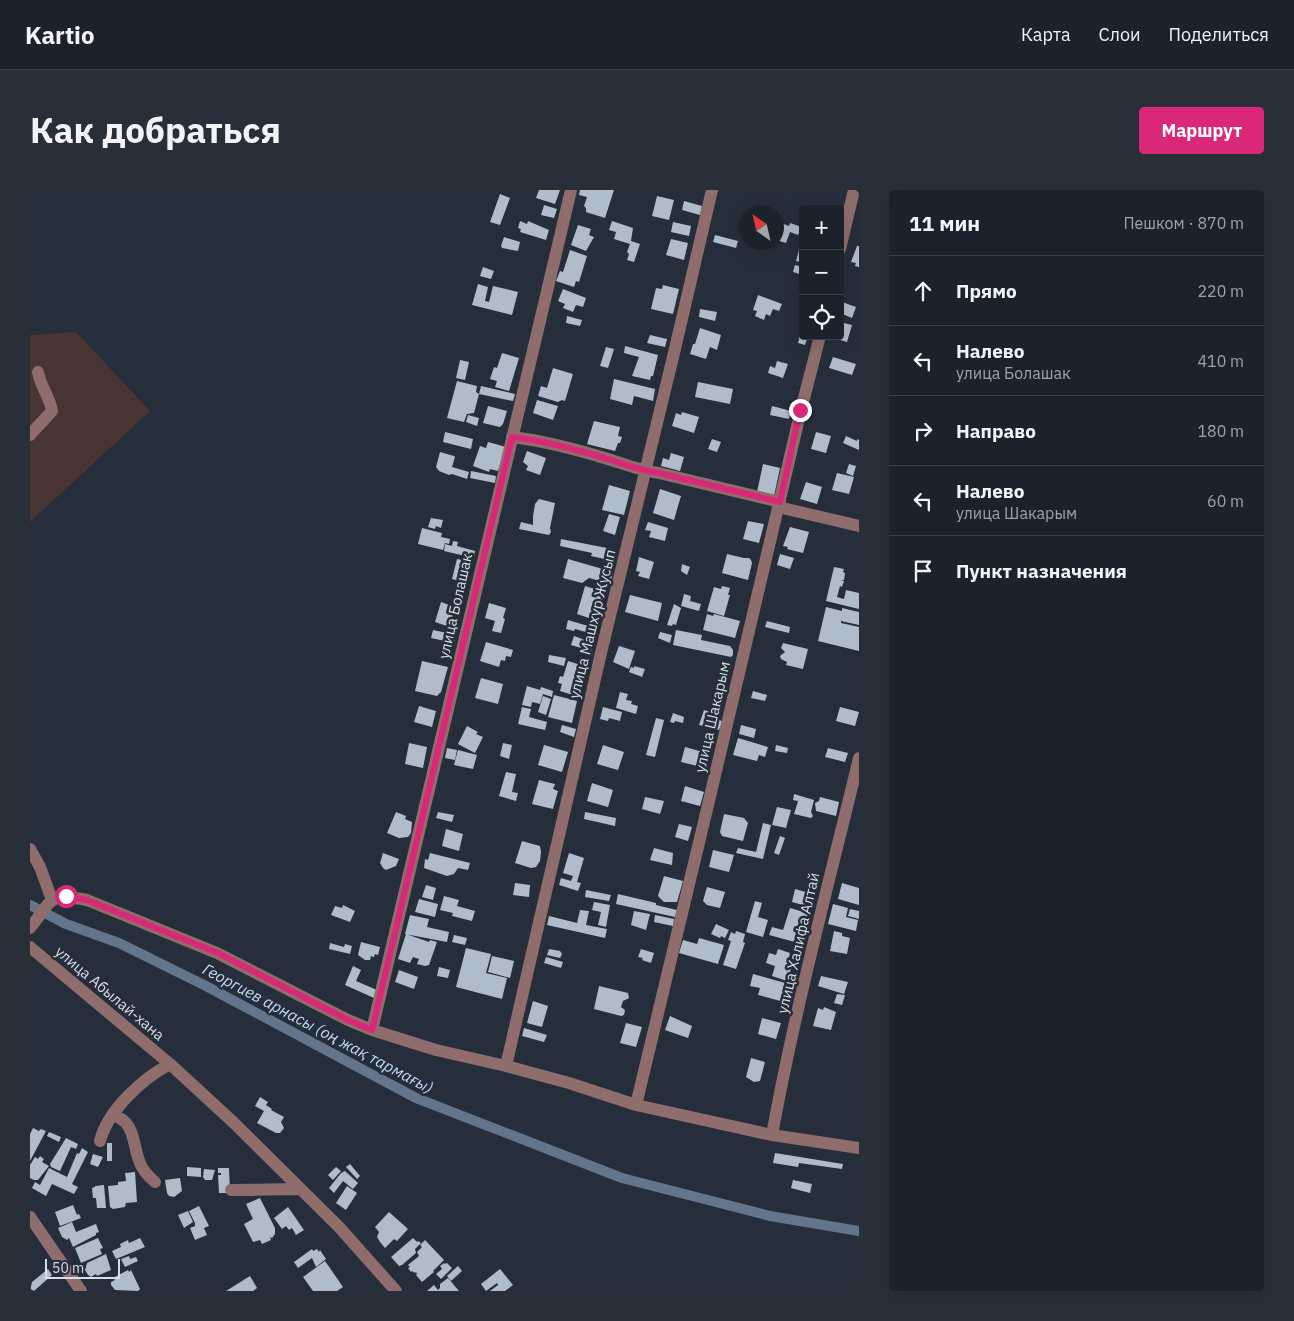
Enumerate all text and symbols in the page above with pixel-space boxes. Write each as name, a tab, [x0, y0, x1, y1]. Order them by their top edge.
text: Kartio	[25, 19, 95, 51]
text: Карта	[1021, 23, 1071, 46]
text: Слои	[1099, 23, 1141, 46]
text: Поделиться	[1169, 23, 1269, 46]
text: Как добраться	[30, 107, 281, 153]
button: Маршрут	[1139, 107, 1264, 154]
north arrow	[739, 205, 784, 250]
map controls	[799, 205, 844, 340]
button: +	[799, 205, 844, 250]
text: 11 мин	[909, 209, 980, 237]
text: Пешком · 870 m	[1123, 213, 1244, 233]
button: −	[799, 250, 844, 295]
icon: ahead	[909, 277, 937, 305]
text: Прямо	[956, 279, 1017, 303]
text: 220 m	[1197, 281, 1244, 301]
button: locate	[799, 295, 844, 340]
text: Налево	[956, 339, 1025, 363]
icon: left	[909, 347, 937, 375]
text: 410 m	[1197, 351, 1244, 371]
text: улица Болашак	[956, 363, 1071, 383]
route end	[789, 399, 812, 422]
icon: right	[909, 417, 937, 445]
text: Направо	[956, 419, 1036, 443]
text: 180 m	[1197, 421, 1244, 441]
text: Налево	[956, 479, 1025, 503]
icon: left	[909, 487, 937, 515]
text: 60 m	[1207, 491, 1244, 511]
text: улица Шакарым	[956, 503, 1077, 523]
street label: улица Машхур Жусып	[564, 547, 620, 701]
street label: улица Болашак	[434, 551, 476, 661]
icon: arrive	[909, 557, 937, 585]
text: Пункт назначения	[956, 559, 1127, 583]
street label: улица Шакарым	[690, 660, 734, 774]
street label: улица Халифа Алтай	[773, 871, 823, 1015]
route start	[55, 885, 78, 908]
street label: улица Абылай-хана	[51, 942, 169, 1044]
water label: Георгиев арнасы (оң жақ тармағы)	[199, 959, 437, 1097]
scale bar	[45, 1256, 120, 1279]
text: 50 m	[52, 1259, 84, 1277]

